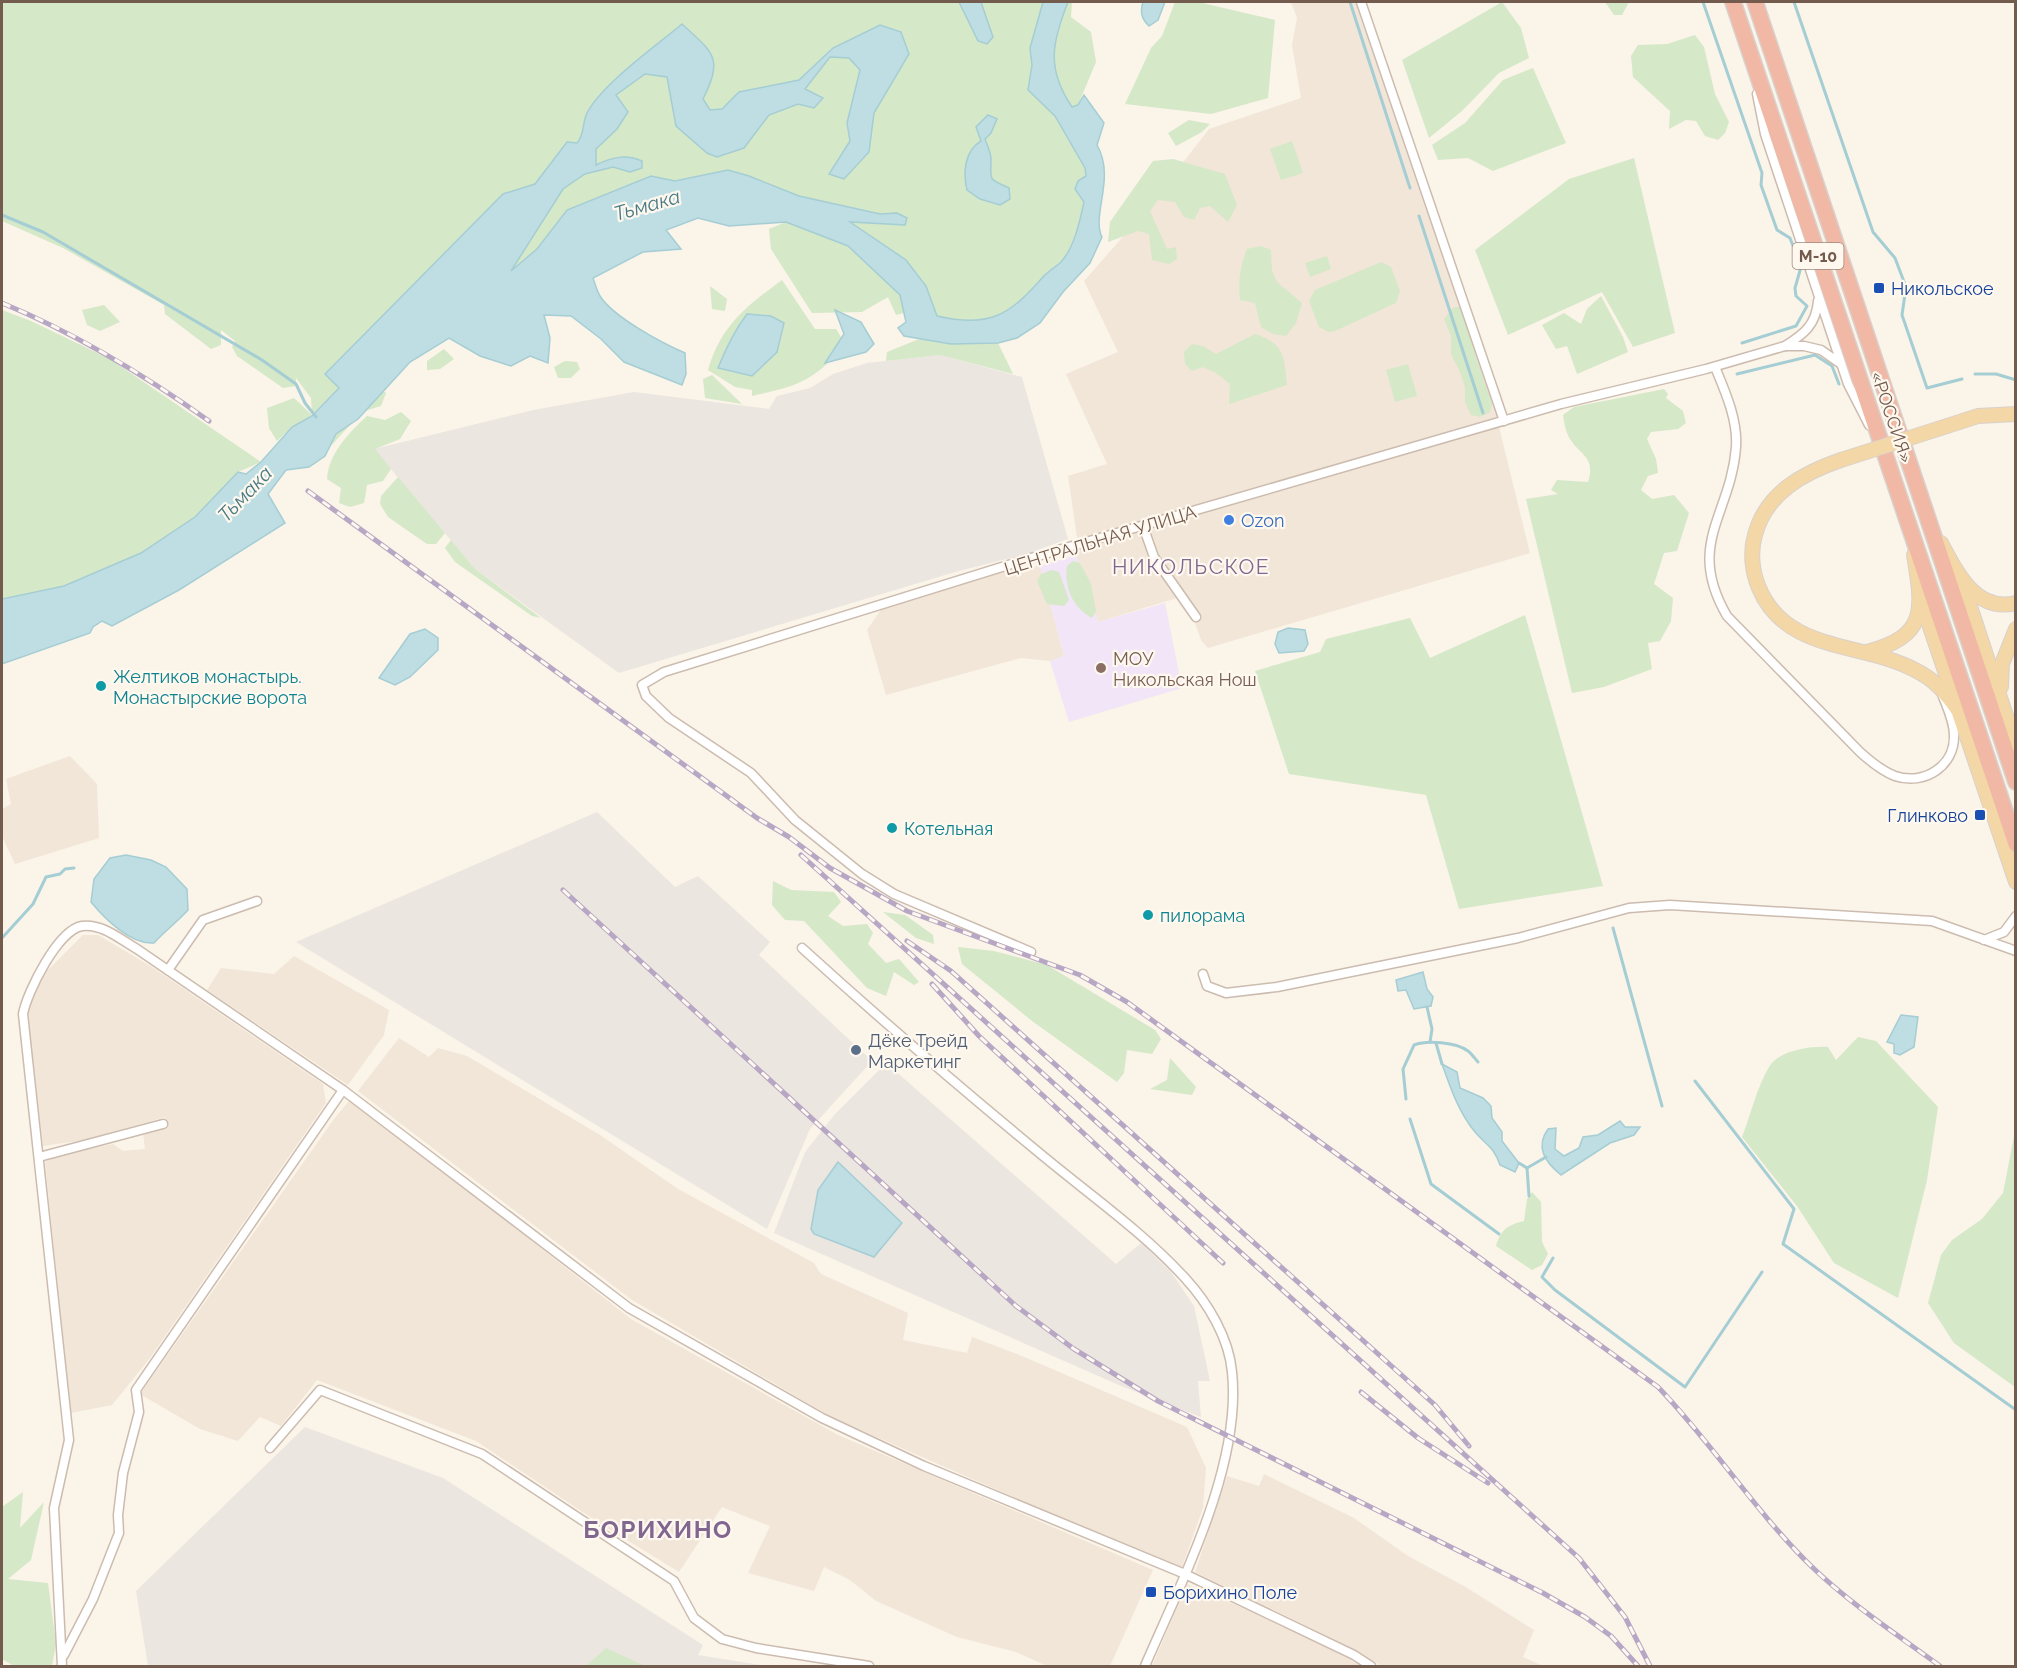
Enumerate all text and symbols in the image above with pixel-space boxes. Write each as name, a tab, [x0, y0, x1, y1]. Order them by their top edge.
water label: Тьмака	[611, 184, 683, 226]
road number: М-10	[1792, 243, 1844, 269]
place label: Никольское	[1891, 278, 1994, 299]
marker: Никольское	[1872, 281, 1886, 295]
street label: «РОССИЯ»	[1867, 369, 1917, 465]
water label: Тьмака	[213, 461, 277, 527]
street label: ЦЕНТРАЛЬНАЯ УЛИЦА	[1001, 501, 1199, 579]
place label: Ozon	[1241, 510, 1284, 531]
marker: Ozon	[1222, 513, 1236, 527]
district label: НИКОЛЬСКОЕ	[1112, 554, 1270, 579]
place label: МОУ Никольская Нош	[1113, 648, 1257, 690]
marker: МОУ Никольская Нош	[1094, 661, 1108, 675]
place label: Желтиков монастырь. Монастырские ворота	[113, 666, 307, 708]
marker: Желтиков монастырь. Монастырские ворота	[94, 679, 108, 693]
place label: Глинково	[1887, 805, 1968, 826]
marker: Глинково	[1973, 808, 1987, 822]
place label: Котельная	[904, 818, 993, 839]
marker: Котельная	[885, 821, 899, 835]
place label: пилорама	[1160, 905, 1245, 926]
marker: пилорама	[1141, 908, 1155, 922]
place label: Дёке Трейд Маркетинг	[868, 1030, 968, 1072]
marker: Дёке Трейд Маркетинг	[849, 1043, 863, 1057]
district label: БОРИХИНО	[583, 1515, 733, 1544]
place label: Борихино Поле	[1163, 1582, 1298, 1603]
marker: Борихино Поле	[1144, 1585, 1158, 1599]

